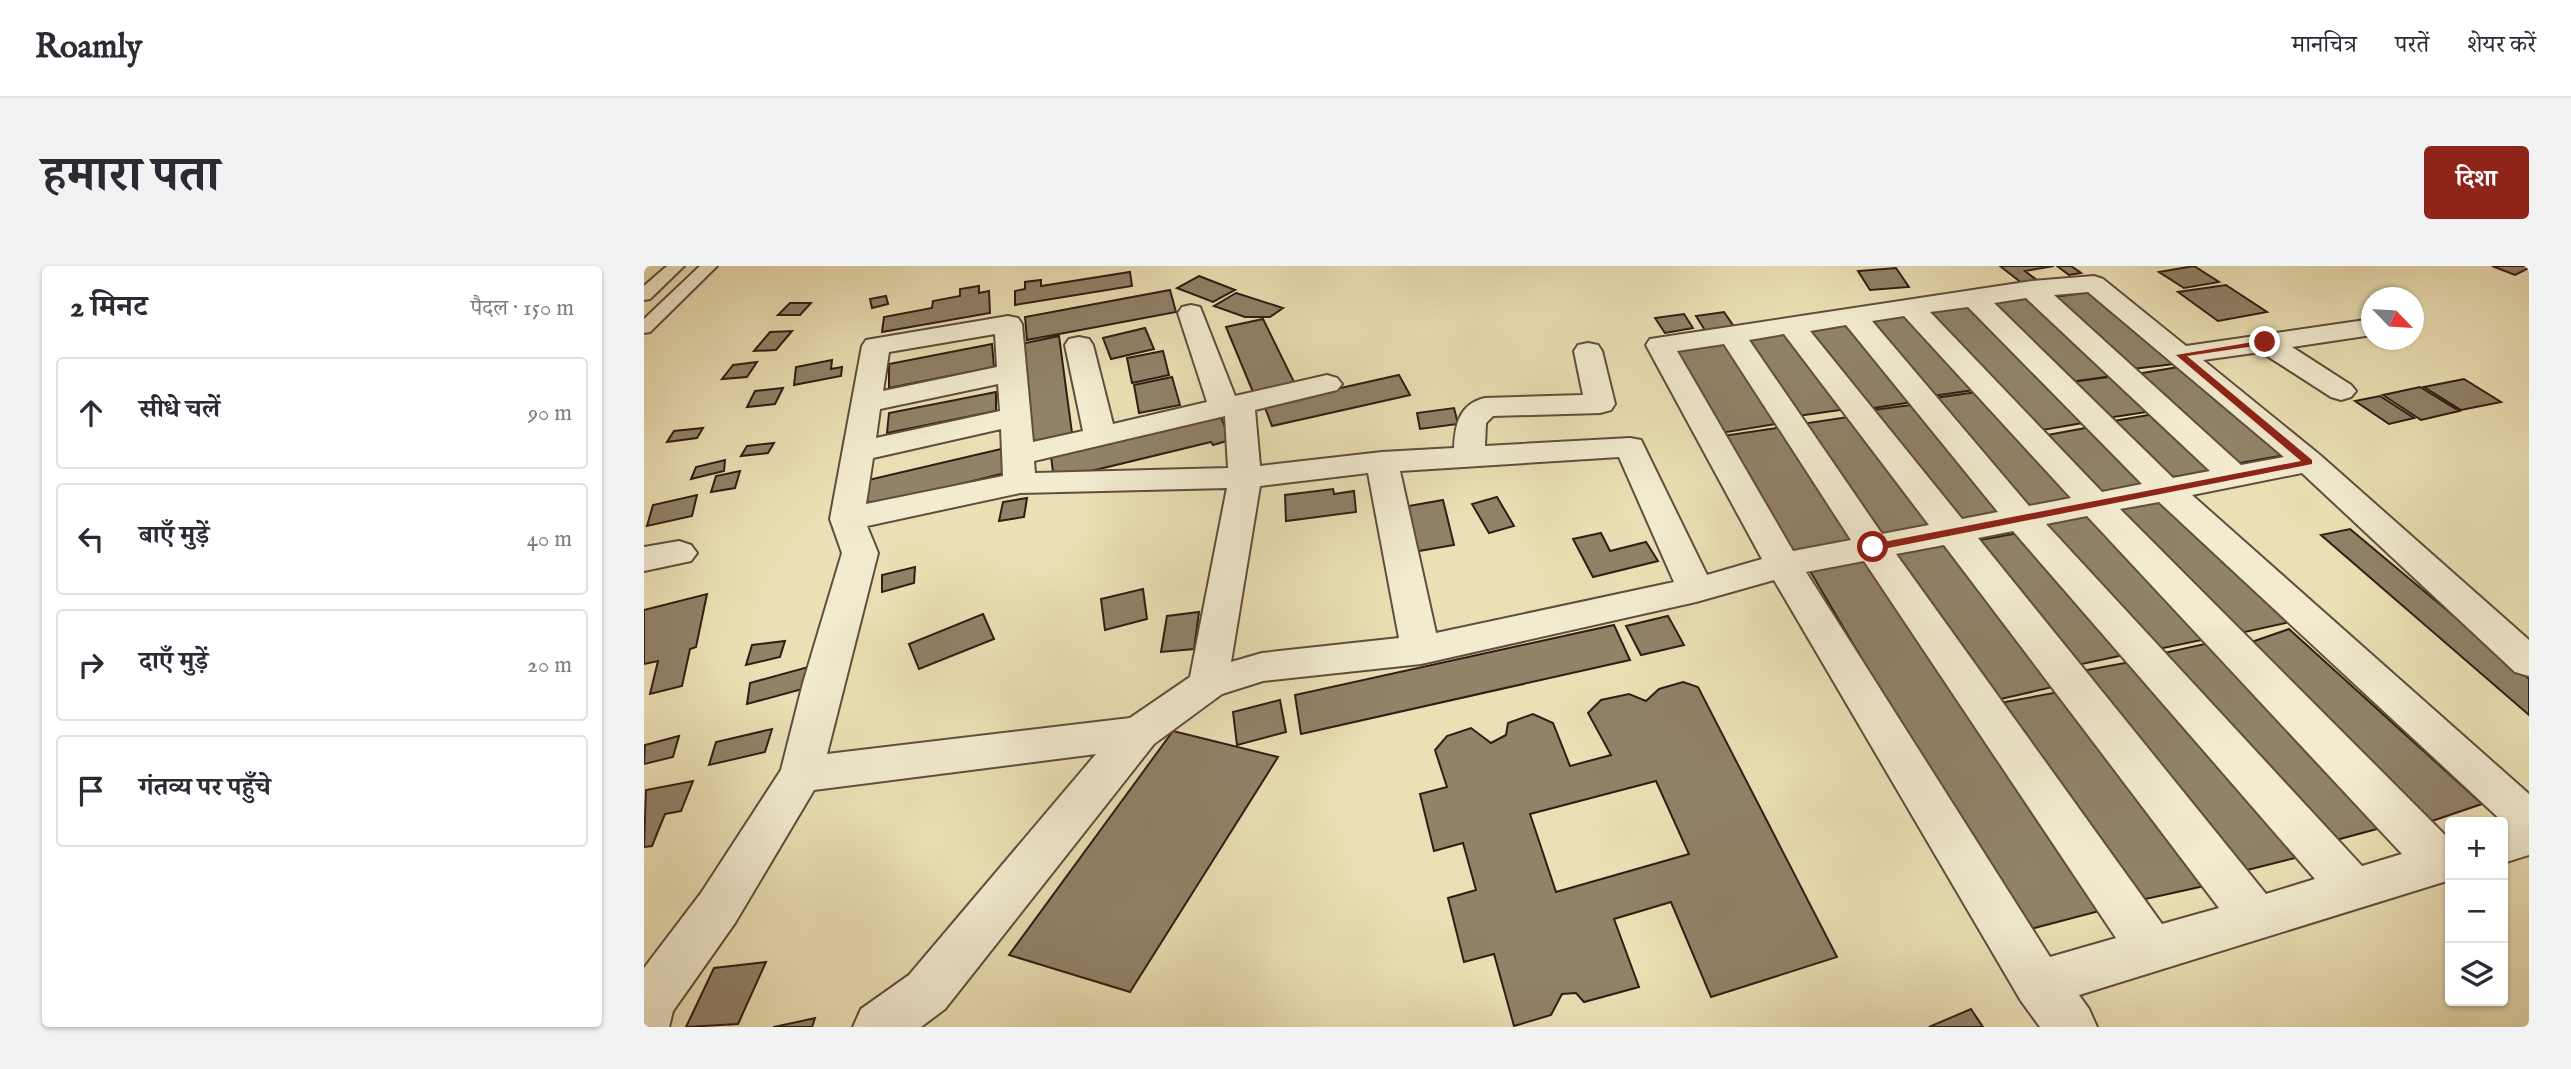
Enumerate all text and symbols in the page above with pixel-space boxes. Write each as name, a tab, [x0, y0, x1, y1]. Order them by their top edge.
text: Roamly	[35, 27, 142, 69]
text: मानचित्र	[2292, 30, 2357, 61]
text: परतें	[2395, 30, 2429, 61]
text: शेयर करें	[2467, 30, 2536, 61]
text: हमारा पता	[42, 146, 219, 208]
button: दिशा	[2424, 146, 2529, 219]
north arrow	[2361, 287, 2424, 350]
text: 2 मिनट	[70, 289, 147, 327]
text: पैदल · 150 m	[470, 294, 574, 323]
route end	[2249, 326, 2280, 357]
text: सीधे चलें	[139, 393, 220, 426]
icon: ahead	[72, 394, 110, 432]
text: 90 m	[528, 399, 572, 428]
text: बाएँ मुड़ें	[139, 519, 209, 552]
icon: left	[72, 520, 110, 558]
text: 40 m	[527, 525, 572, 554]
route start	[1857, 531, 1888, 562]
text: दाएँ मुड़ें	[139, 645, 208, 678]
icon: right	[72, 646, 110, 684]
text: 20 m	[527, 651, 572, 680]
text: गंतव्य पर पहुँचे	[139, 771, 271, 804]
icon: arrive	[72, 772, 110, 810]
map controls	[2445, 817, 2508, 1006]
button: +	[2445, 817, 2508, 880]
button: −	[2445, 880, 2508, 943]
button: layers	[2445, 943, 2508, 1006]

